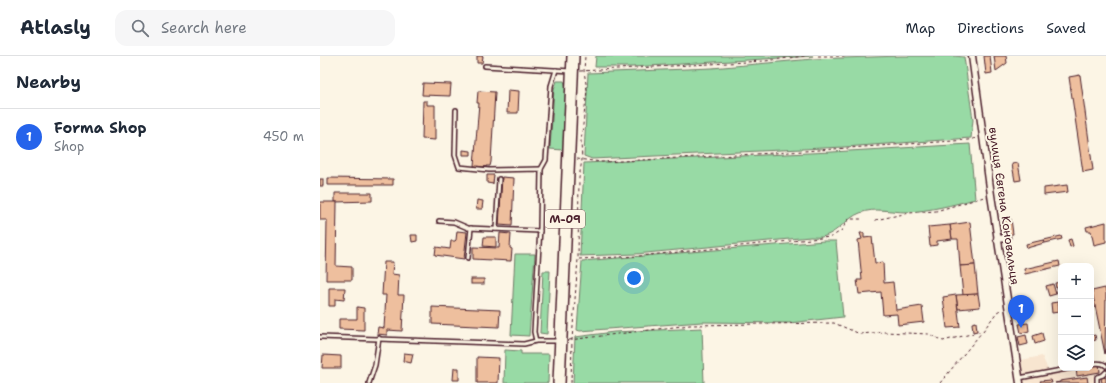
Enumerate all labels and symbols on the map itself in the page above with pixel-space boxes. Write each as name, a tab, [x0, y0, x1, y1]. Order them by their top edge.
street label: вулиця Євгена Коновальця	[985, 126, 1023, 286]
road number: М-09	[545, 210, 585, 228]
your location	[624, 268, 644, 288]
pin: 1	[1008, 295, 1034, 328]

